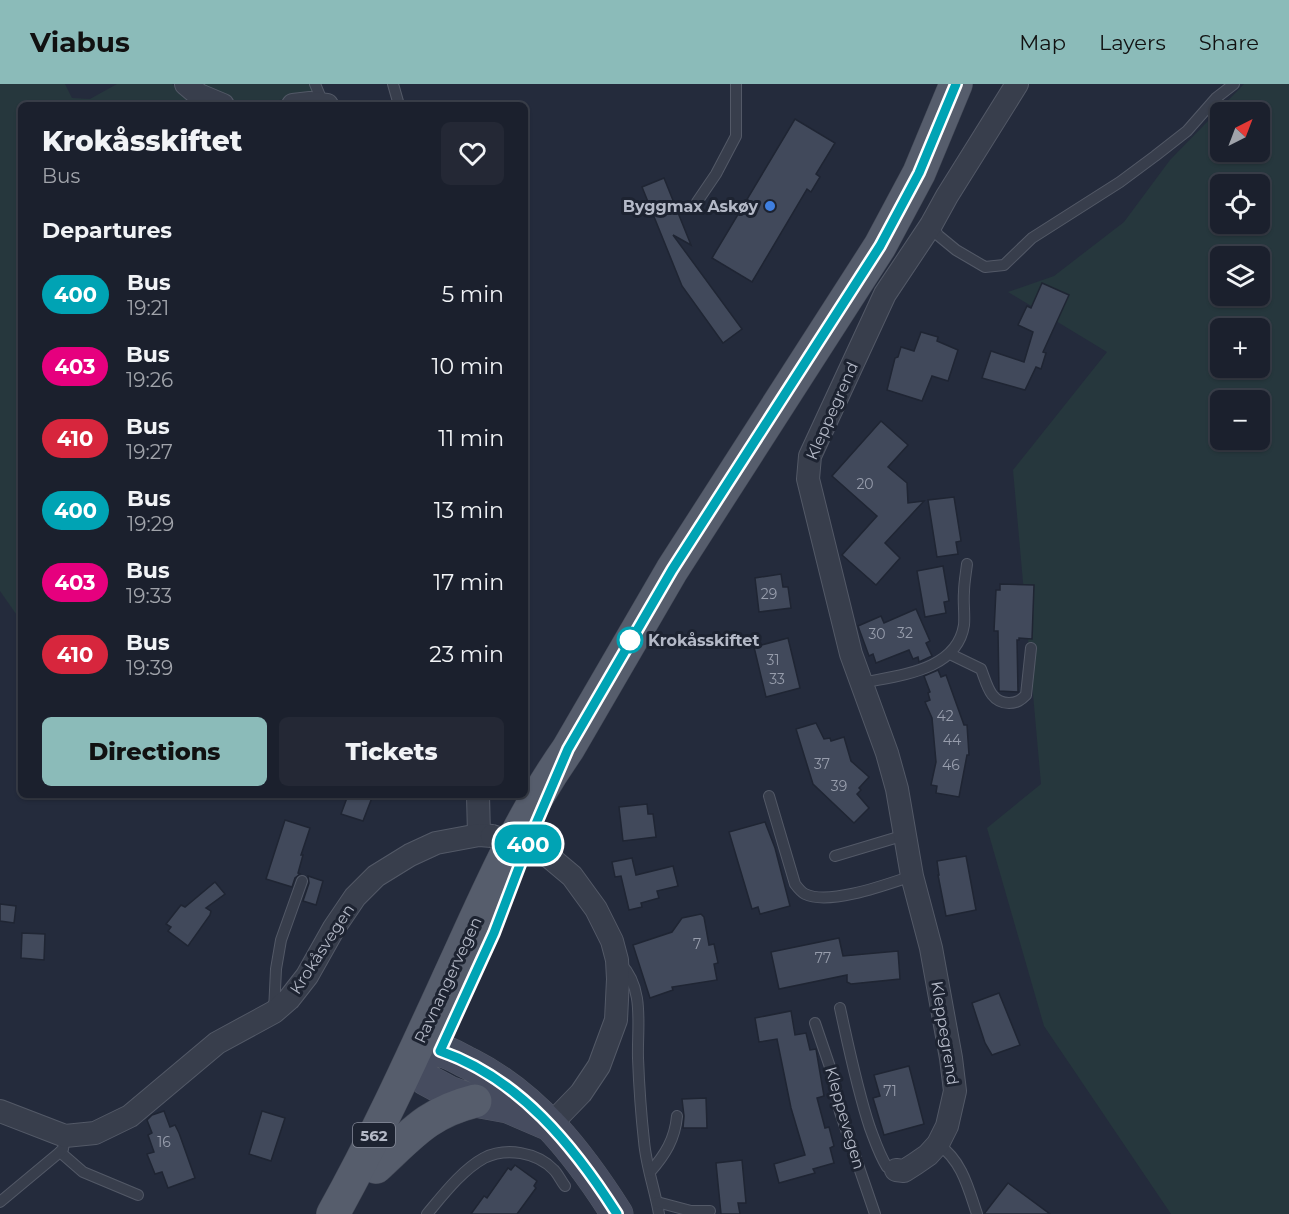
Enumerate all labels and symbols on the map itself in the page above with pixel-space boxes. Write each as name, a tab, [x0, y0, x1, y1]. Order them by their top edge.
north arrow	[1210, 102, 1270, 162]
place label: Byggmax Askøy	[623, 197, 758, 216]
marker: Byggmax Askøy	[763, 199, 777, 213]
street label: Kleppegrend	[802, 359, 862, 463]
house number: 20	[856, 475, 874, 493]
house number: 29	[761, 585, 777, 603]
house number: 32	[897, 624, 913, 642]
house number: 30	[868, 625, 886, 643]
marker: Krokåsskiftet	[617, 627, 643, 653]
place label: Krokåsskiftet	[648, 631, 759, 650]
house number: 31	[767, 651, 779, 669]
house number: 33	[769, 670, 785, 688]
house number: 42	[936, 707, 954, 725]
house number: 44	[943, 731, 962, 749]
house number: 37	[814, 755, 830, 773]
house number: 46	[942, 756, 960, 774]
house number: 39	[831, 777, 847, 795]
line badge: 400	[494, 824, 562, 864]
street label: Krokåsvegen	[286, 900, 358, 998]
street label: Ravnangervegen	[410, 914, 486, 1046]
house number: 7	[693, 935, 701, 953]
house number: 77	[815, 949, 831, 967]
street label: Kleppegrend	[927, 980, 963, 1086]
street label: Kleppevegen	[821, 1064, 869, 1172]
house number: 71	[883, 1082, 897, 1100]
road number: 562	[353, 1123, 395, 1147]
house number: 16	[157, 1133, 171, 1151]

